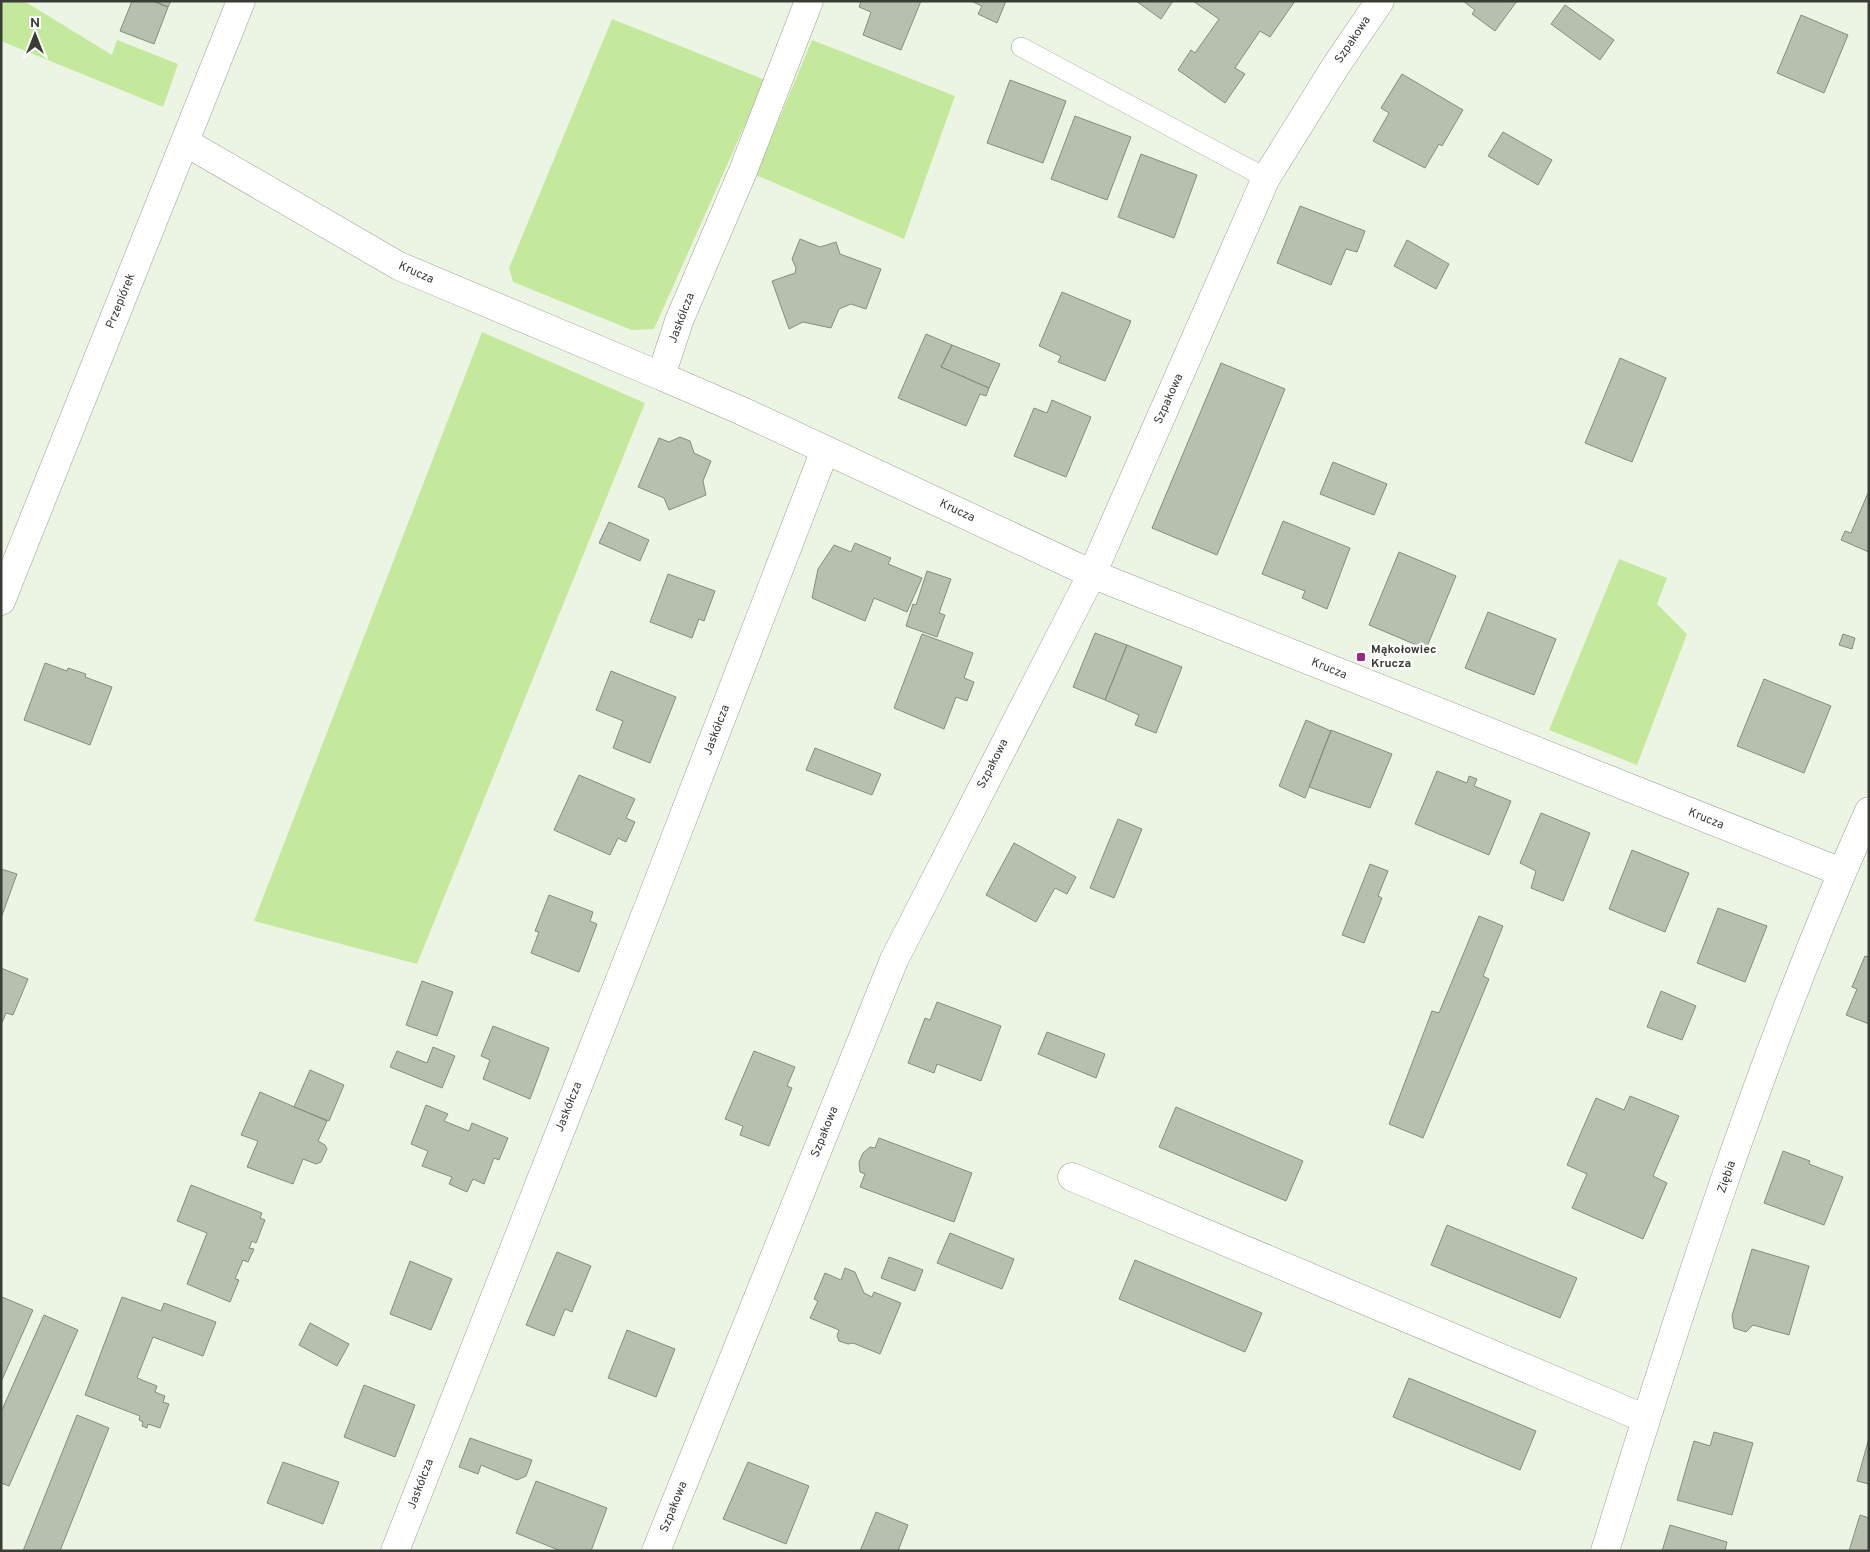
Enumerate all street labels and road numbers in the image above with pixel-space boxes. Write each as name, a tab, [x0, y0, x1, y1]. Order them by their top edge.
street label: Szpakowa	[1331, 13, 1375, 67]
street label: Krucza	[396, 258, 436, 288]
street label: Przepiórek	[103, 271, 139, 331]
street label: Jaskółcza	[665, 291, 699, 345]
street label: Szpakowa	[1151, 371, 1187, 427]
street label: Krucza	[937, 496, 977, 526]
street label: Krucza	[1309, 655, 1349, 683]
street label: Jaskółcza	[700, 703, 734, 757]
street label: Szpakowa	[974, 736, 1012, 792]
street label: Krucza	[1686, 805, 1726, 833]
street label: Jaskółcza	[552, 1080, 586, 1134]
street label: Szpakowa	[807, 1104, 843, 1160]
street label: Ziębia	[1714, 1159, 1740, 1195]
street label: Jaskółcza	[404, 1457, 438, 1511]
street label: Szpakowa	[656, 1479, 692, 1535]

